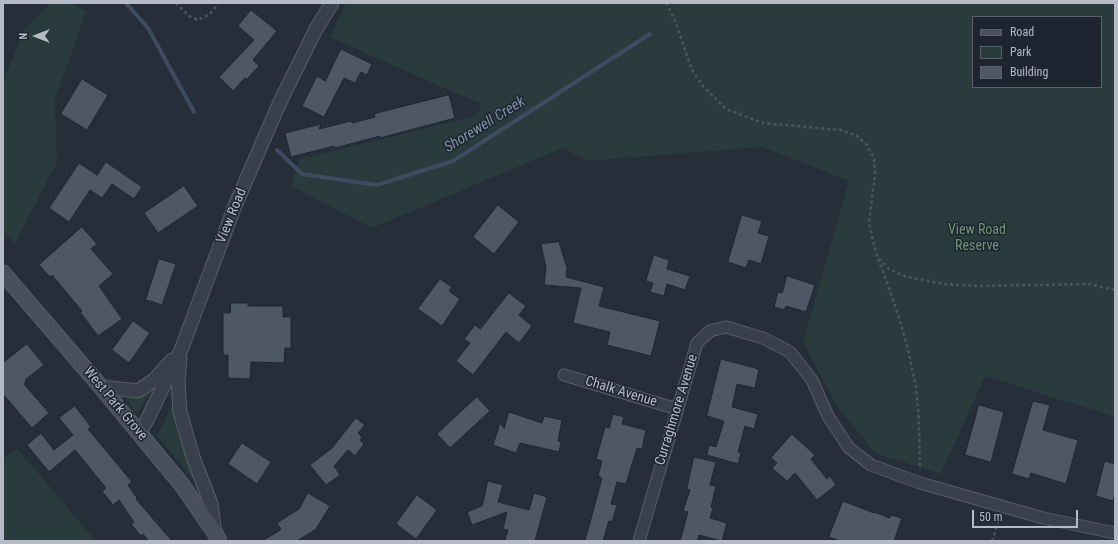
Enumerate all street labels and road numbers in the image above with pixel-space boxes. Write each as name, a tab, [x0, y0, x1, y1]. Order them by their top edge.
street label: View Road	[213, 186, 251, 246]
street label: Curraghmore Avenue	[652, 353, 702, 467]
street label: West Park Grove	[79, 364, 151, 444]
street label: Chalk Avenue	[583, 373, 659, 411]

